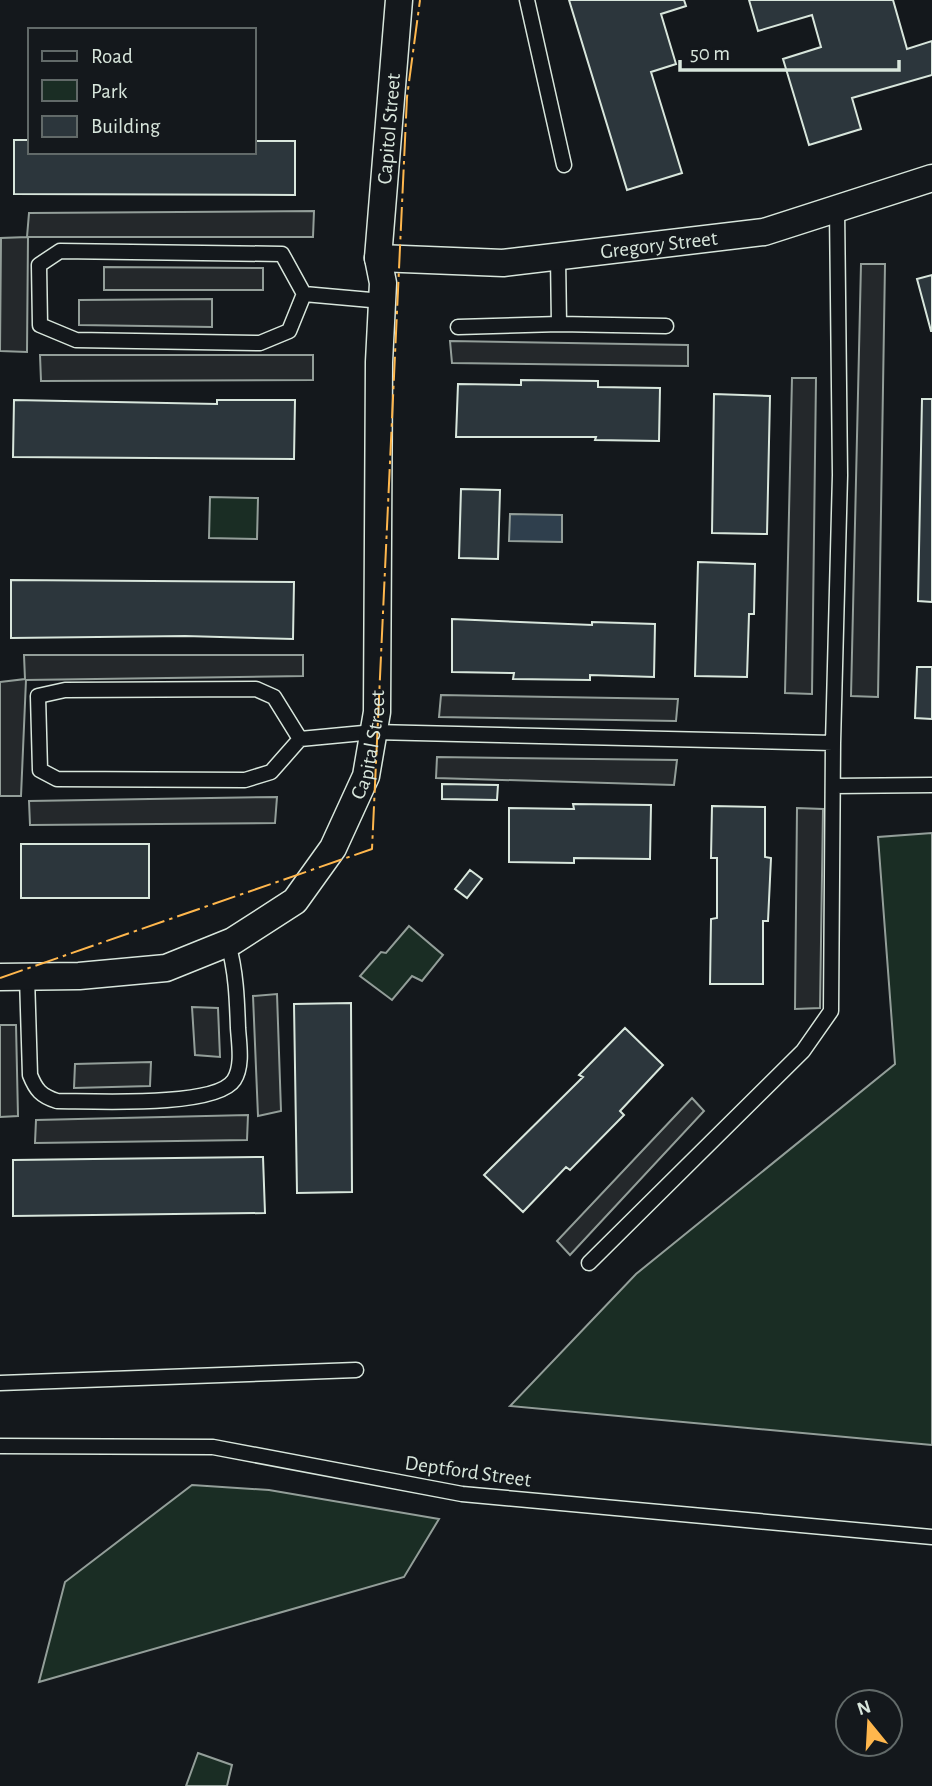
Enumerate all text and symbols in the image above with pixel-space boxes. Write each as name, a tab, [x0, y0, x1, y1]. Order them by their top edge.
legend	[28, 28, 256, 154]
scale bar	[680, 28, 899, 72]
text: 50 m	[690, 43, 730, 64]
text: Road	[91, 46, 133, 67]
street label: Capitol Street	[374, 72, 404, 185]
text: Park	[91, 81, 128, 102]
text: Building	[91, 116, 161, 137]
street label: Gregory Street	[599, 228, 719, 262]
street label: Capital Street	[347, 690, 388, 803]
street label: Deptford Street	[403, 1452, 533, 1491]
north arrow	[834, 1688, 904, 1758]
text: N	[855, 1697, 873, 1719]

